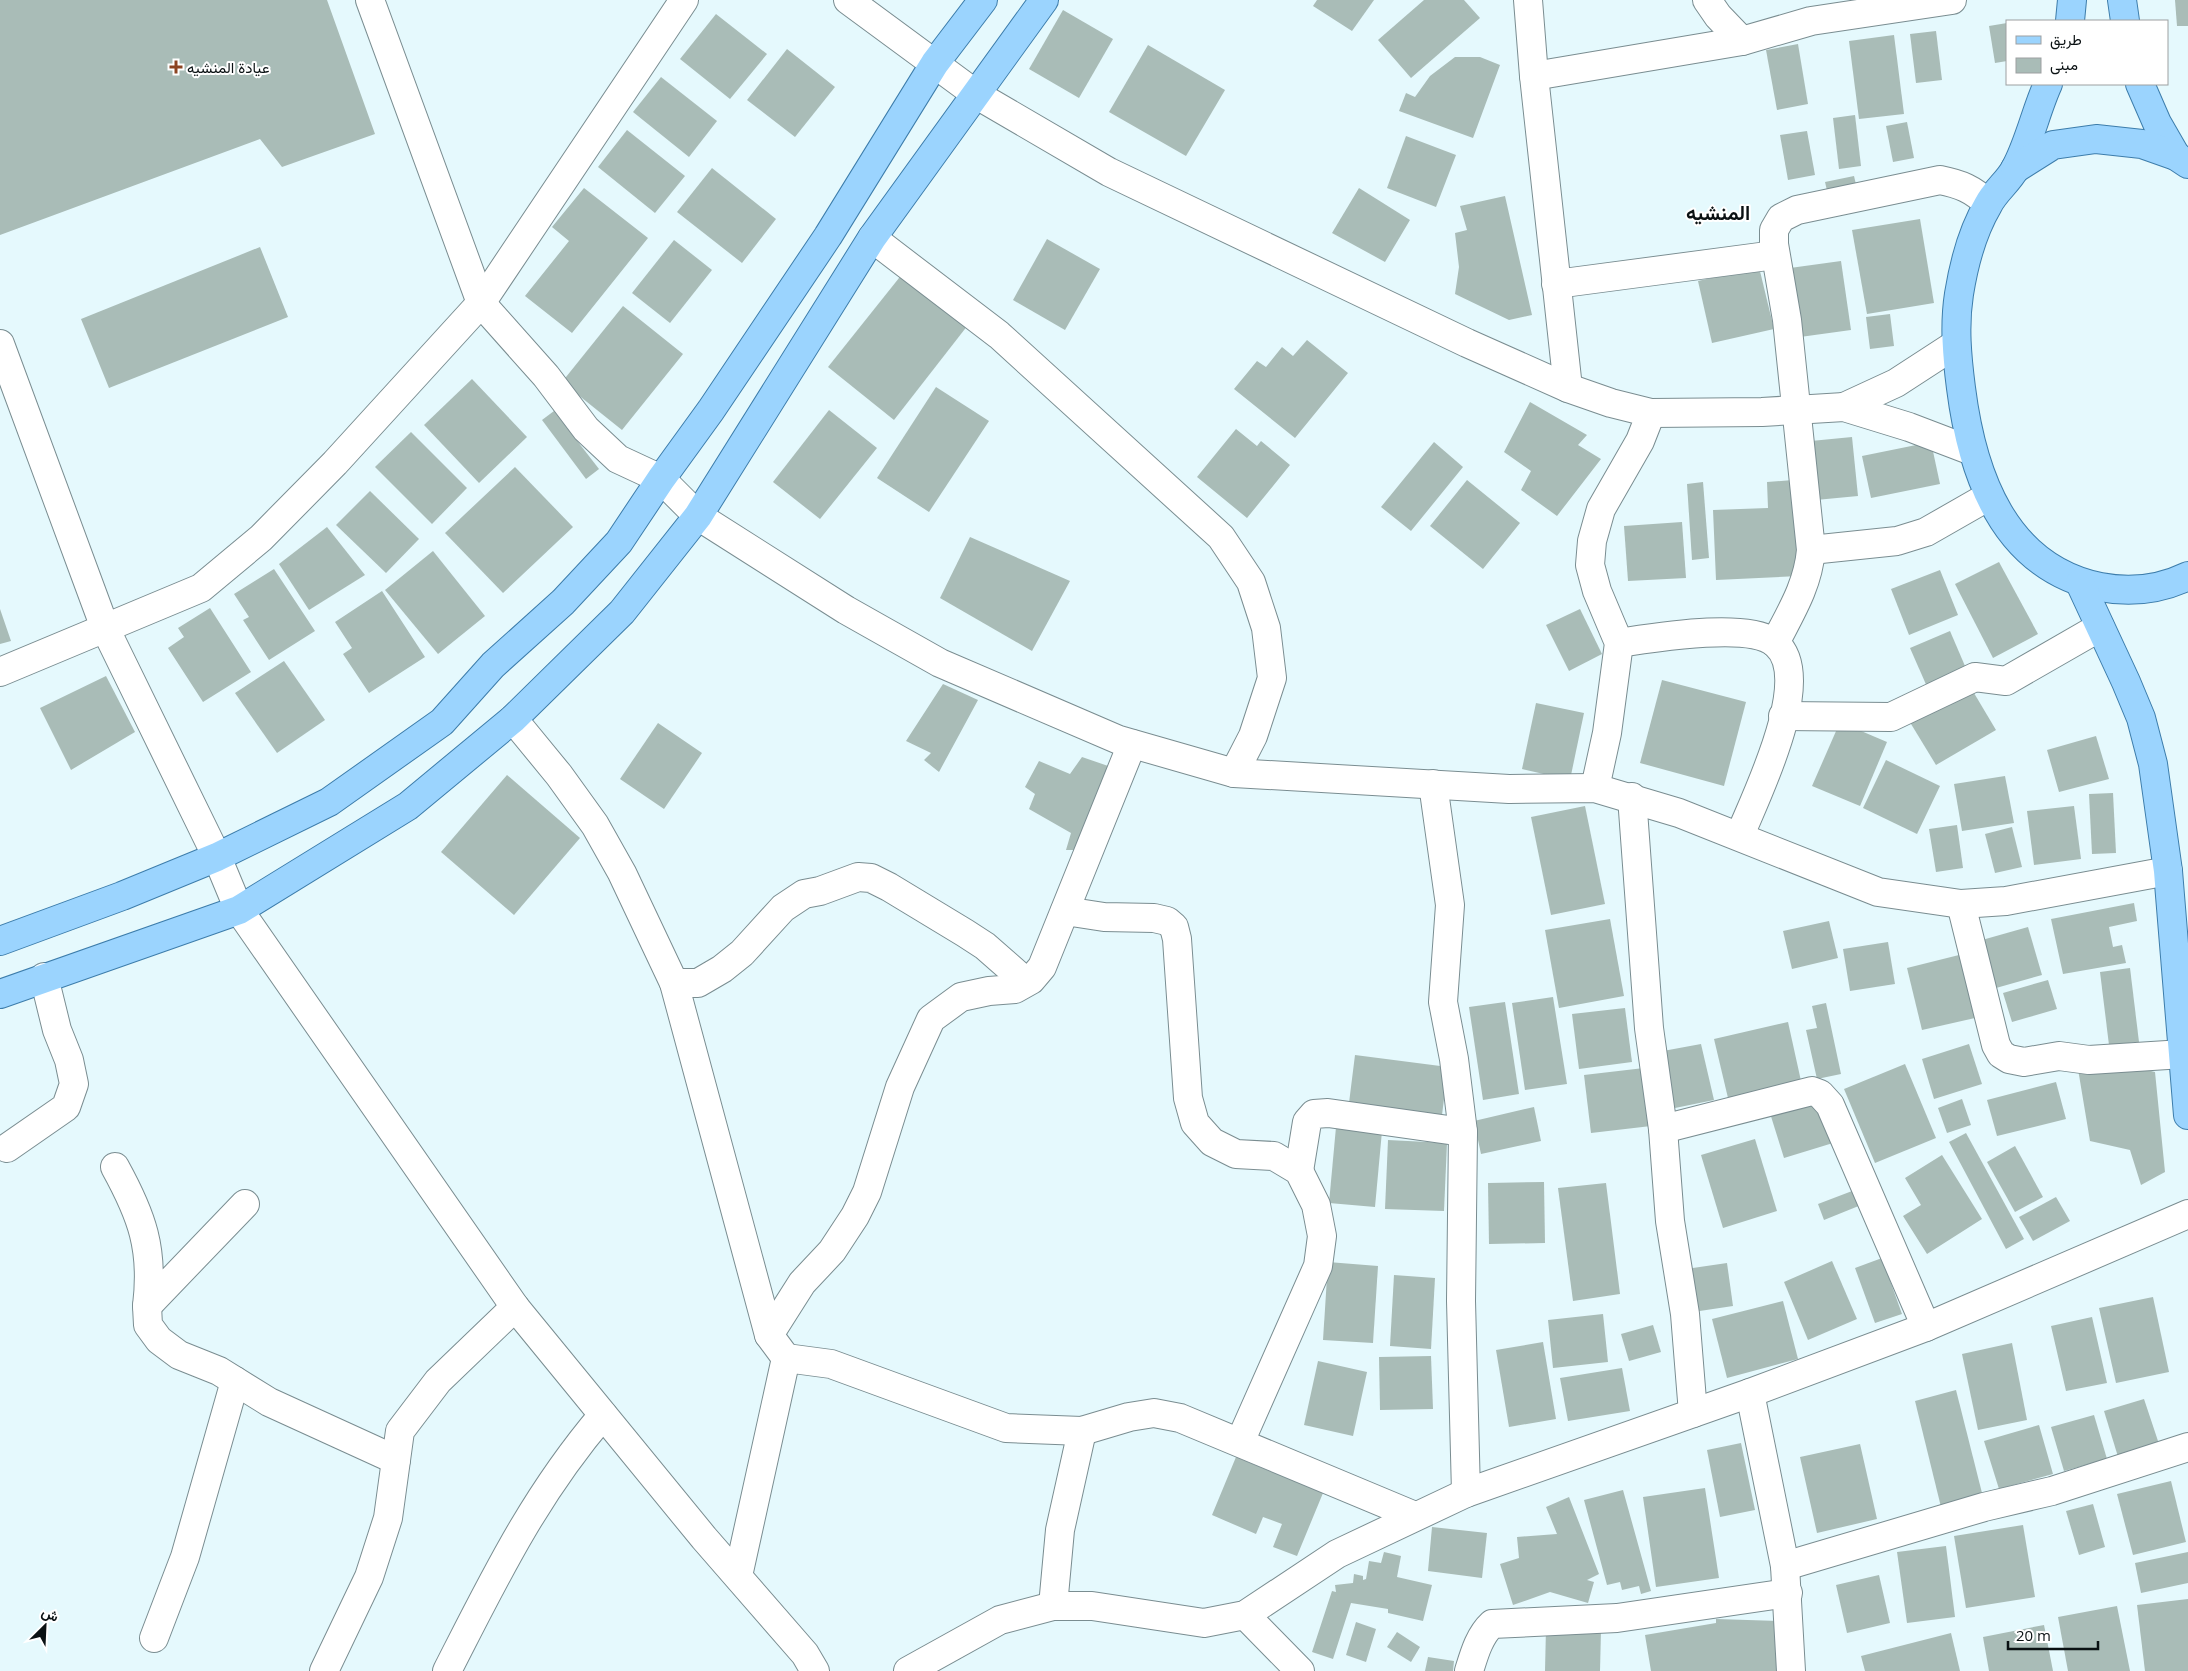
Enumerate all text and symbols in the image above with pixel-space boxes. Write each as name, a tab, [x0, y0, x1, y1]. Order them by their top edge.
legend	[2006, 20, 2168, 85]
text: طريق	[2050, 29, 2082, 50]
text: مبنى	[2050, 54, 2078, 75]
place label: عيادة المنشيه	[187, 57, 270, 77]
marker: عيادة المنشيه	[169, 60, 183, 74]
district label: المنشيه	[1686, 199, 1750, 226]
north arrow	[20, 1601, 70, 1651]
text: ش	[39, 1602, 62, 1626]
scale bar	[2008, 1618, 2098, 1650]
text: 20 m	[2016, 1625, 2051, 1645]

